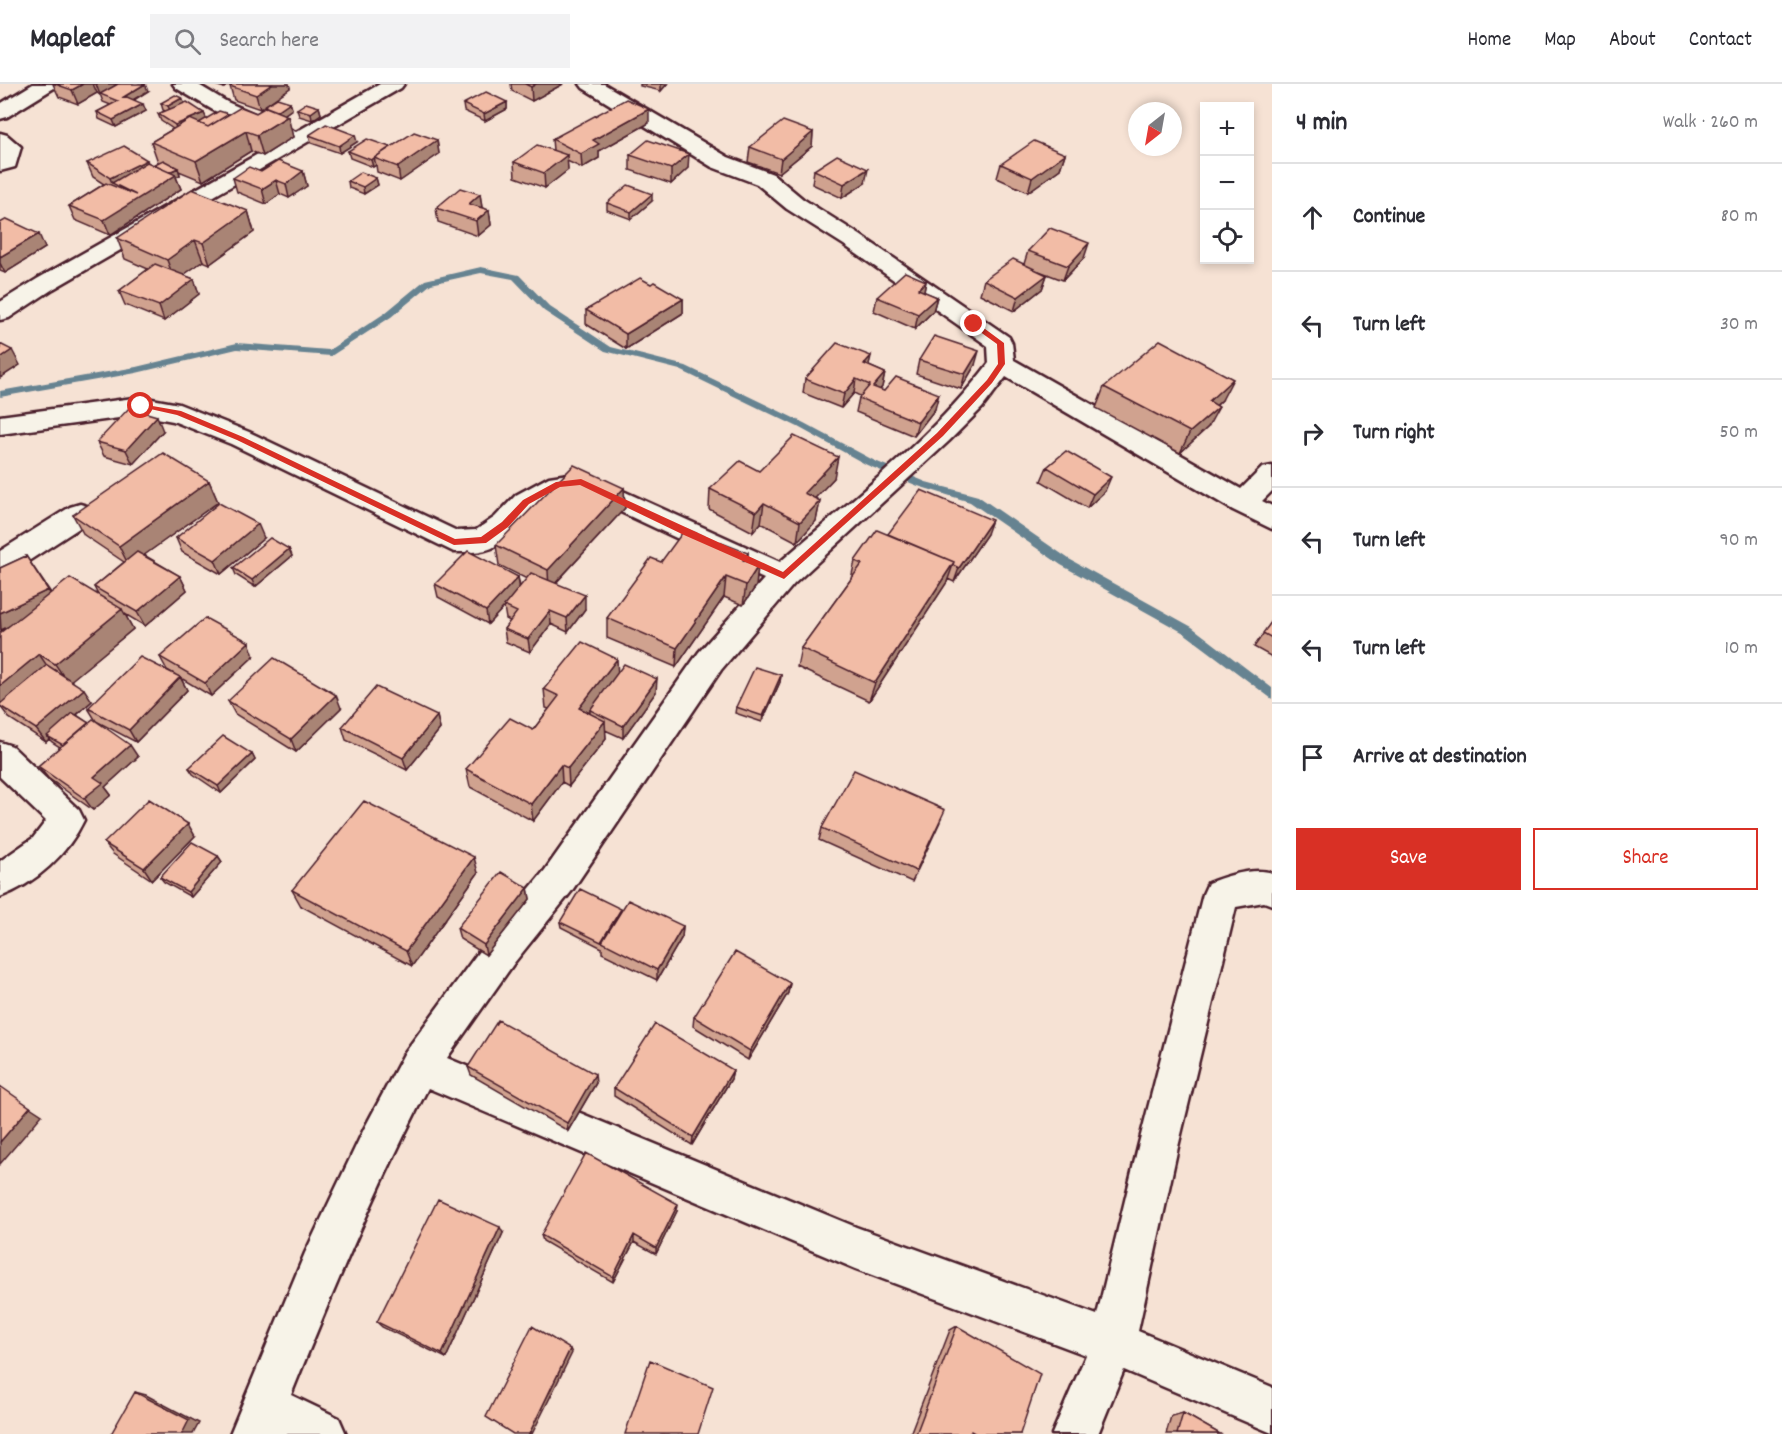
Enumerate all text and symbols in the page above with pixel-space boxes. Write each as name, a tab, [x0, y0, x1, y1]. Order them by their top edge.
search box	[150, 14, 570, 68]
text: Mapleaf	[30, 21, 114, 61]
icon: search	[171, 25, 204, 58]
text: Search here	[219, 26, 319, 57]
text: Home	[1467, 26, 1511, 56]
text: Map	[1544, 26, 1576, 56]
text: About	[1609, 26, 1656, 56]
text: Contact	[1689, 26, 1752, 56]
north arrow	[1128, 102, 1182, 156]
map controls	[1200, 102, 1254, 264]
button: +	[1200, 102, 1254, 156]
text: 4 min	[1296, 105, 1347, 142]
text: Walk · 260 m	[1663, 109, 1758, 137]
button: −	[1200, 156, 1254, 210]
icon: ahead	[1296, 201, 1329, 234]
text: Continue	[1353, 202, 1425, 233]
text: 80 m	[1721, 203, 1758, 231]
button: locate	[1200, 210, 1254, 264]
icon: left	[1296, 309, 1329, 342]
route end	[960, 310, 986, 336]
text: Turn left	[1353, 310, 1425, 341]
text: 30 m	[1720, 311, 1758, 339]
route start	[127, 392, 153, 418]
icon: right	[1296, 417, 1329, 450]
text: Turn right	[1353, 418, 1435, 449]
text: 50 m	[1720, 419, 1758, 447]
icon: left	[1296, 525, 1329, 558]
text: Turn left	[1353, 526, 1425, 557]
text: 90 m	[1720, 527, 1758, 555]
icon: left	[1296, 633, 1329, 666]
text: Turn left	[1353, 634, 1425, 665]
text: 10 m	[1724, 635, 1758, 663]
icon: arrive	[1296, 741, 1329, 774]
text: Arrive at destination	[1353, 742, 1527, 773]
button: Save	[1296, 828, 1521, 890]
button: Share	[1533, 828, 1758, 890]

